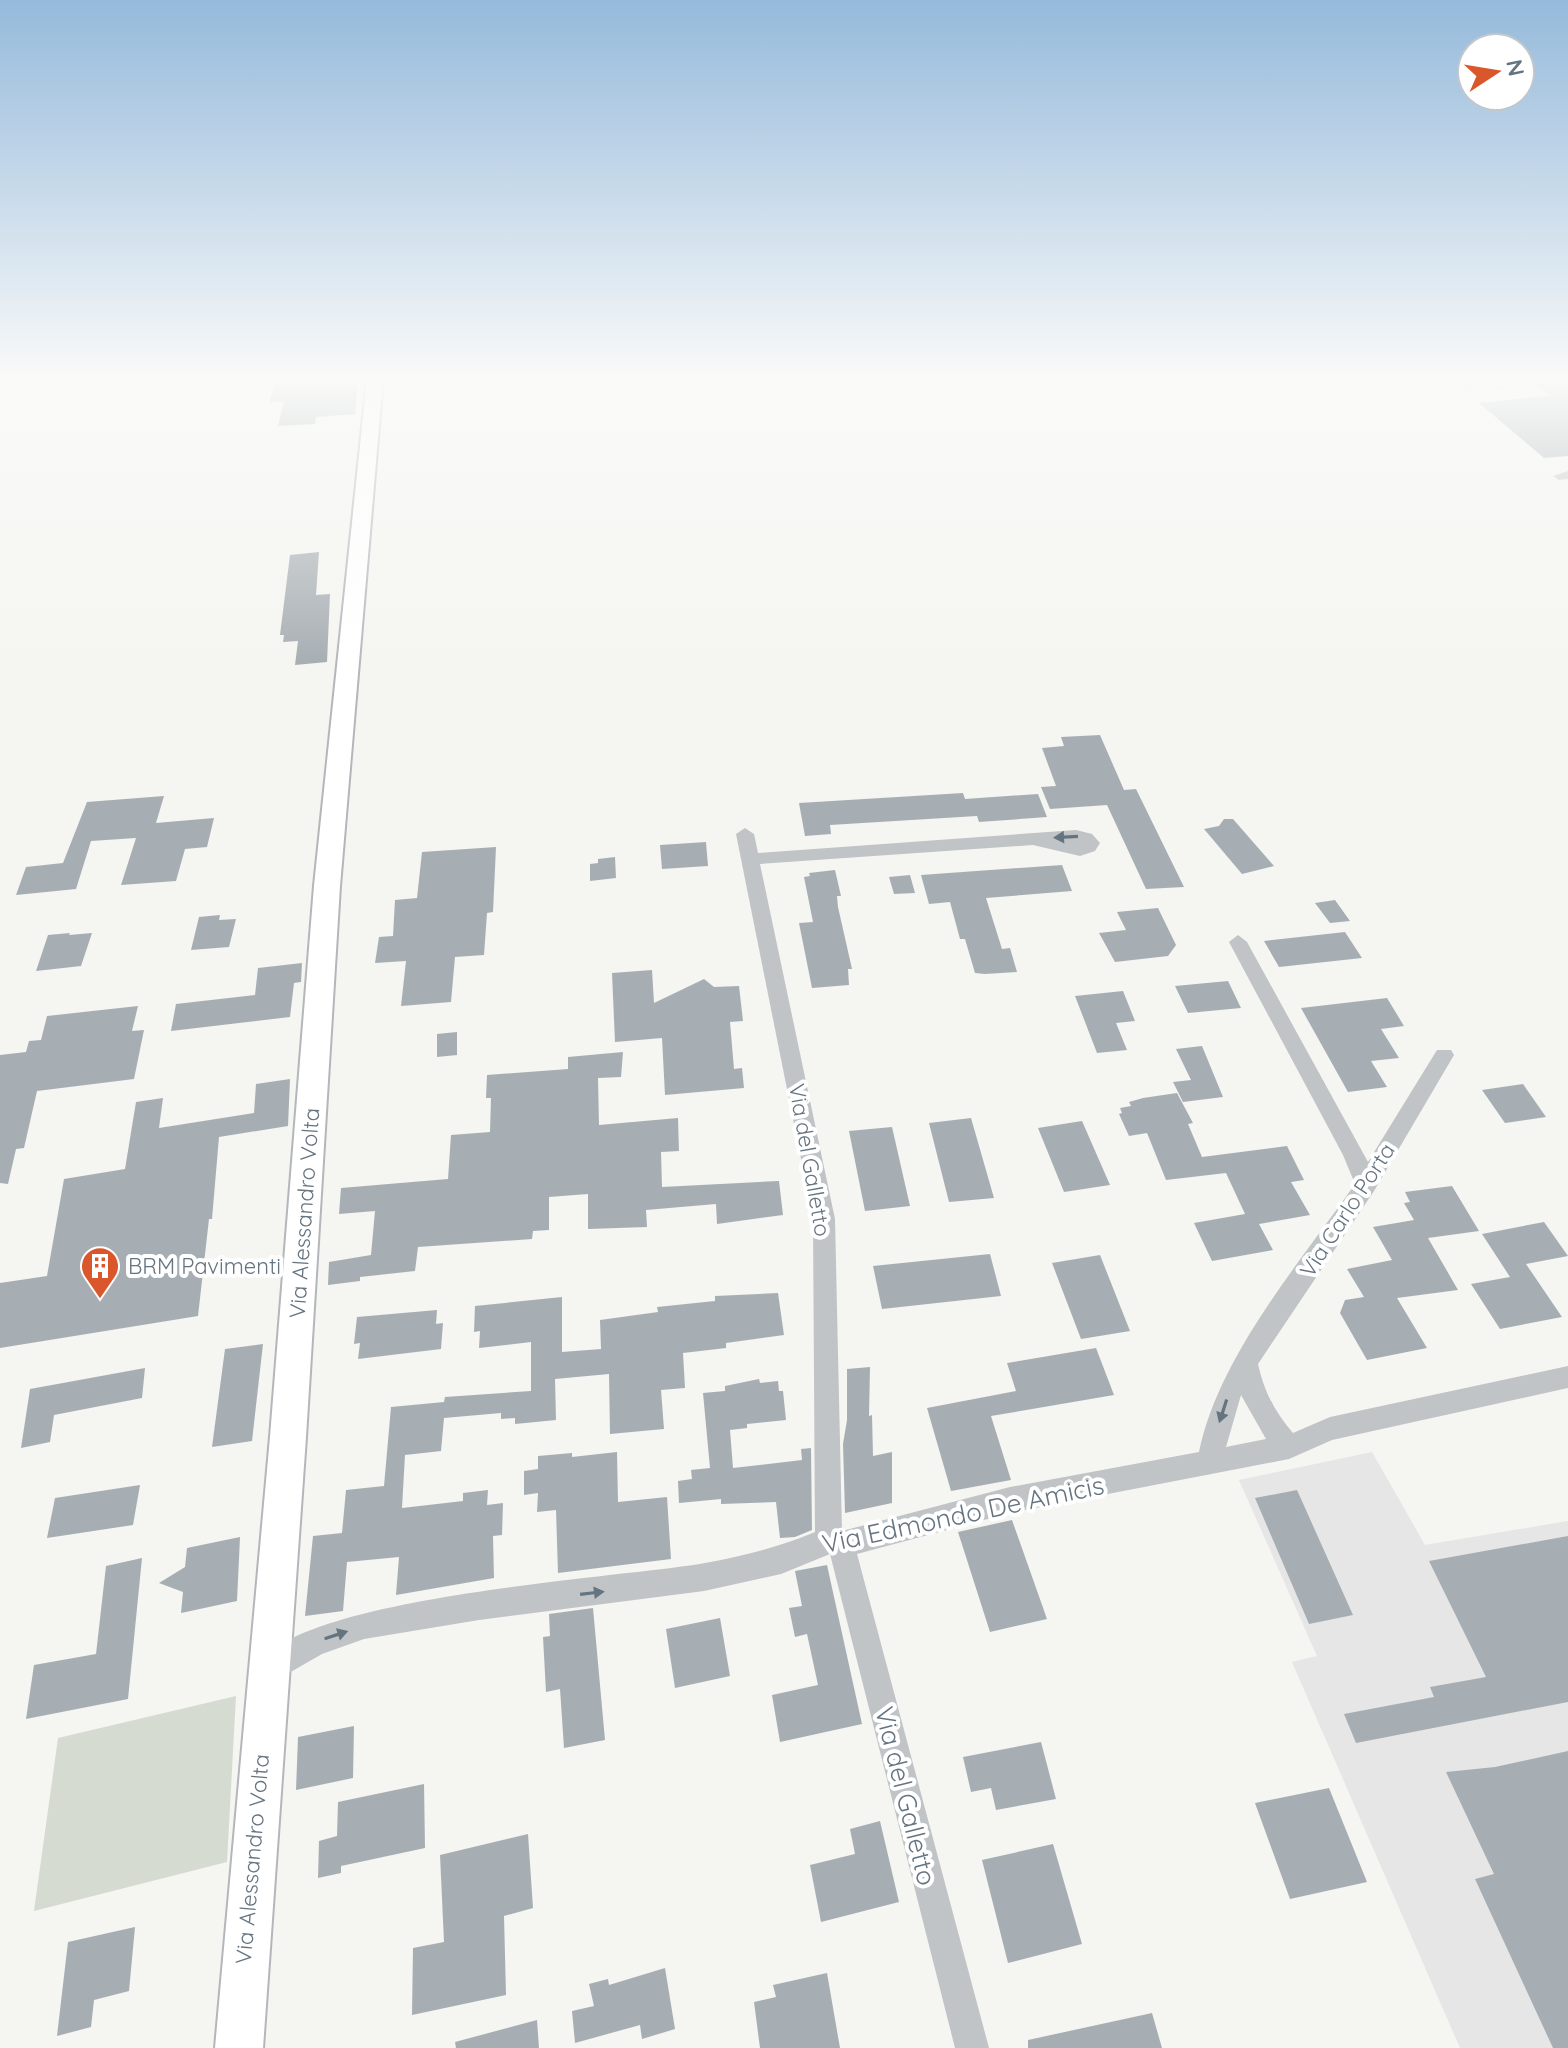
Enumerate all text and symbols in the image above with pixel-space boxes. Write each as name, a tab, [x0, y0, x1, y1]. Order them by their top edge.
north arrow	[1456, 32, 1536, 112]
text: N	[1500, 57, 1531, 79]
one-way arrow	[1053, 830, 1079, 843]
street label: Via del Galletto	[783, 1081, 837, 1239]
street label: Via Alessandro Volta	[283, 1107, 325, 1319]
street label: Via Carlo Porta	[1293, 1138, 1401, 1282]
building icon: BRM Pavimenti	[79, 1245, 121, 1300]
place label: BRM Pavimenti	[128, 1252, 281, 1280]
one-way arrow	[1216, 1399, 1228, 1423]
street label: Via Edmondo De Amicis	[819, 1468, 1107, 1560]
one-way arrow	[580, 1586, 605, 1599]
one-way arrow	[325, 1628, 349, 1640]
street label: Via del Galletto	[868, 1703, 944, 1889]
street label: Via Alessandro Volta	[229, 1753, 275, 1965]

